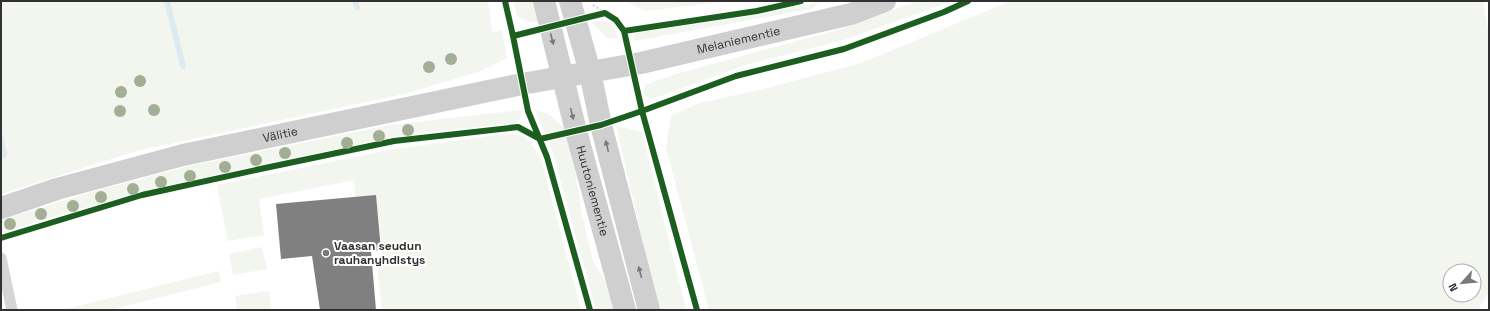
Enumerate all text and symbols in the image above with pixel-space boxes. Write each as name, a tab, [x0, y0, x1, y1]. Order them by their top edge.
street label: Melaniementie	[695, 23, 782, 58]
one-way arrow	[550, 32, 556, 45]
one-way arrow	[569, 108, 575, 120]
street label: Välitie	[261, 123, 299, 146]
one-way arrow	[604, 140, 610, 152]
street label: Huutoniementie	[572, 144, 612, 238]
place label: Vaasan seudun rauhanyhdistys	[334, 238, 425, 268]
marker: Vaasan seudun rauhanyhdistys	[321, 248, 331, 258]
north arrow	[1442, 263, 1482, 303]
one-way arrow	[636, 266, 642, 278]
text: N	[1445, 281, 1461, 294]

